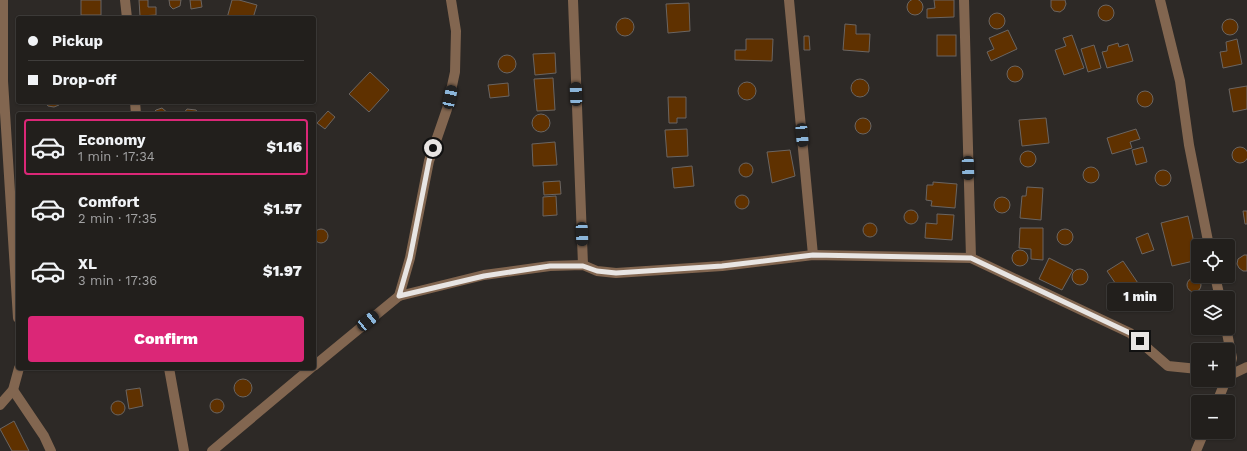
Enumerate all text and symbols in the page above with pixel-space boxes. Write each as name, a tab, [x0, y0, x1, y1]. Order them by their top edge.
text: Pickup	[52, 32, 103, 50]
text: Drop-off	[52, 71, 117, 89]
car	[570, 82, 582, 106]
car	[442, 84, 458, 110]
car	[795, 123, 809, 147]
icon: car	[30, 129, 66, 165]
text: Economy	[78, 131, 145, 149]
text: $1.16	[267, 138, 302, 156]
route start	[424, 139, 442, 157]
text: 1 min · 17:34	[78, 149, 155, 164]
car	[962, 156, 974, 180]
icon: car	[30, 191, 66, 227]
text: Comfort	[78, 193, 139, 211]
text: $1.57	[264, 200, 302, 218]
text: 2 min · 17:35	[78, 211, 157, 226]
car	[576, 222, 588, 246]
map controls	[1191, 239, 1235, 439]
button: locate	[1191, 239, 1235, 283]
icon: car	[30, 253, 66, 289]
text: XL	[78, 255, 97, 273]
text: $1.97	[263, 262, 302, 280]
text: 3 min · 17:36	[78, 273, 157, 288]
callout: 1 min	[1107, 283, 1173, 311]
text: 1 min	[1123, 289, 1157, 304]
button: layers	[1191, 291, 1235, 335]
car	[355, 309, 381, 333]
button: Confirm	[28, 316, 304, 362]
route end	[1131, 332, 1149, 350]
button: +	[1191, 343, 1235, 387]
button: −	[1191, 395, 1235, 439]

